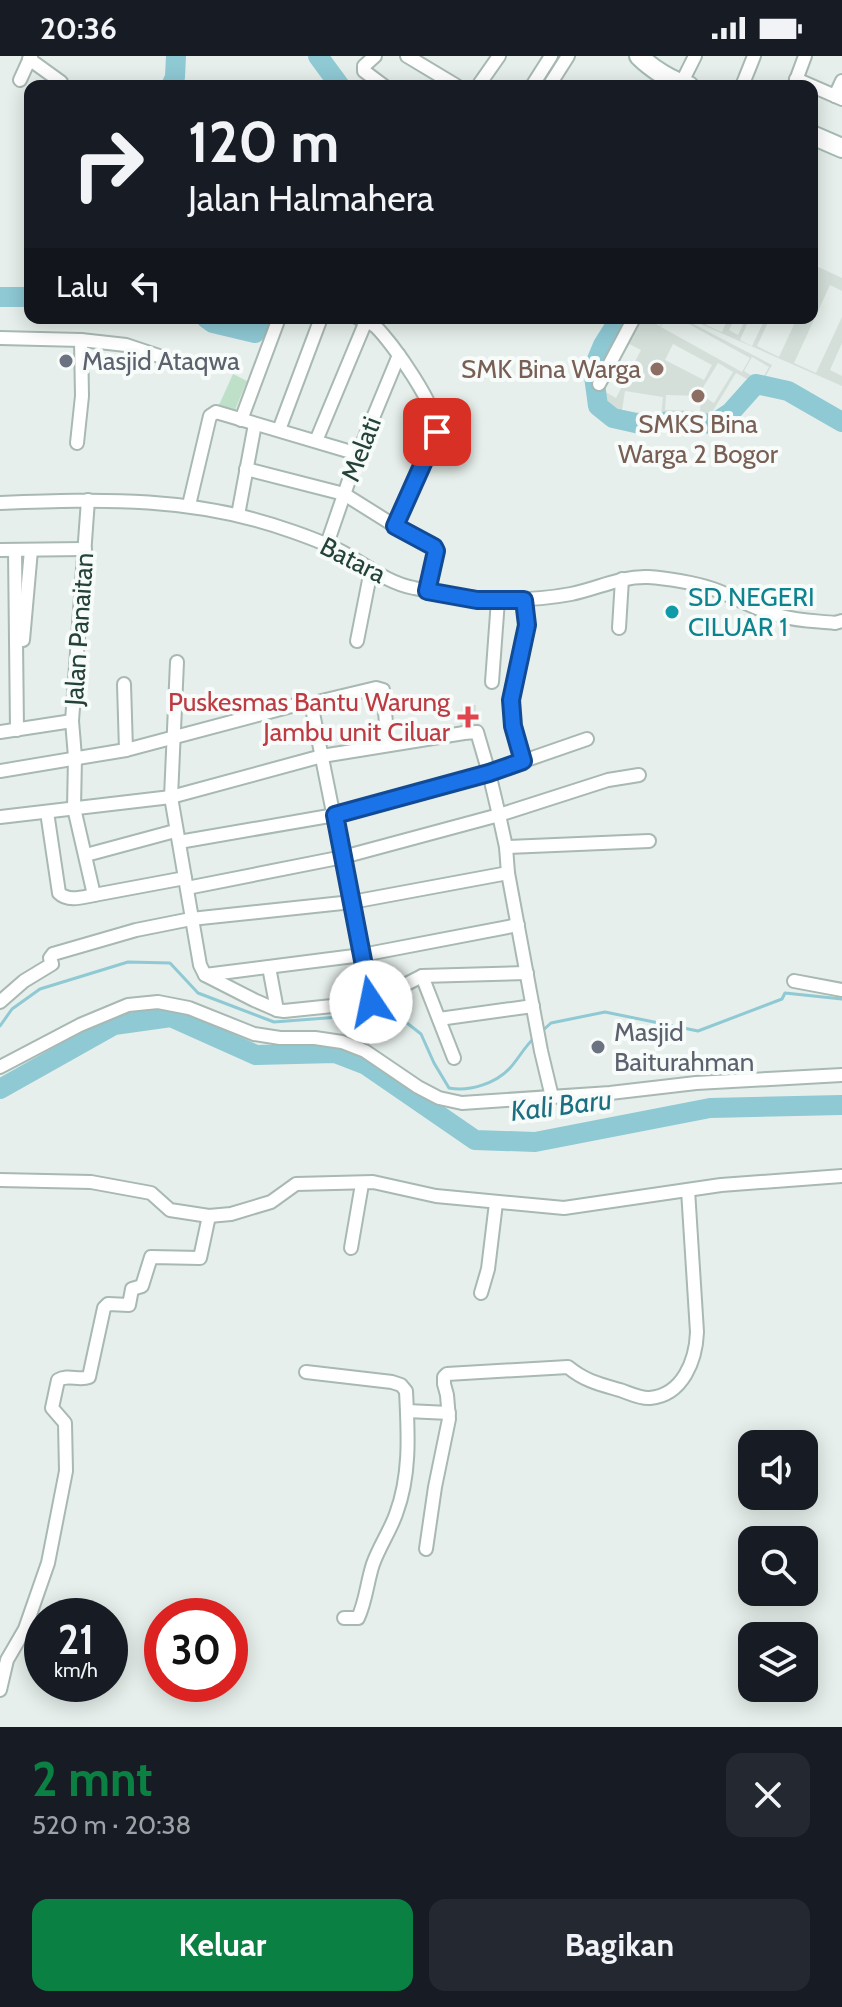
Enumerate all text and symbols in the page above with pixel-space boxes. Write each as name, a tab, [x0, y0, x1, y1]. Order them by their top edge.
text: 20:36	[40, 10, 117, 47]
text: 120 m	[188, 108, 339, 176]
icon: right	[56, 112, 160, 216]
text: Jalan Halmahera	[188, 176, 434, 220]
icon: left	[124, 264, 168, 308]
text: Lalu	[56, 268, 108, 305]
place label: Masjid Ataqwa	[82, 345, 240, 377]
marker: Masjid Ataqwa	[57, 352, 75, 370]
place label: SMK Bina Warga	[461, 353, 642, 385]
marker: SMK Bina Warga	[648, 360, 666, 378]
marker: SMKS Bina Warga 2 Bogor	[689, 387, 707, 405]
pin	[403, 398, 471, 466]
place label: SMKS Bina Warga 2 Bogor	[618, 408, 779, 470]
icon: arrive	[415, 410, 459, 454]
street label: Melati	[334, 412, 388, 486]
street label: Batara	[315, 530, 392, 590]
street label: Jalan Panaitan	[58, 552, 100, 707]
place label: SD NEGERI CILUAR 1	[688, 581, 815, 643]
marker: SD NEGERI CILUAR 1	[663, 603, 681, 621]
place label: Puskesmas Bantu Warung Jambu unit Ciluar	[168, 686, 451, 748]
marker: Puskesmas Bantu Warung Jambu unit Ciluar	[457, 706, 479, 728]
position arrow	[329, 960, 413, 1044]
place label: Masjid Baiturahman	[614, 1016, 754, 1078]
marker: Masjid Baiturahman	[589, 1038, 607, 1056]
water label: Kali Baru	[508, 1082, 614, 1128]
map controls	[738, 1430, 818, 1702]
button: sound	[738, 1430, 818, 1510]
button: search	[738, 1526, 818, 1606]
speed limit sign: 30	[144, 1598, 248, 1702]
text: 21	[58, 1615, 94, 1664]
button: layers	[738, 1622, 818, 1702]
text: km/h	[54, 1658, 98, 1682]
text: 2 mnt	[32, 1750, 153, 1808]
button: close	[726, 1753, 810, 1837]
text: 520 m · 20:38	[32, 1809, 191, 1841]
button: Keluar	[32, 1899, 413, 1991]
button: Bagikan	[429, 1899, 810, 1991]

